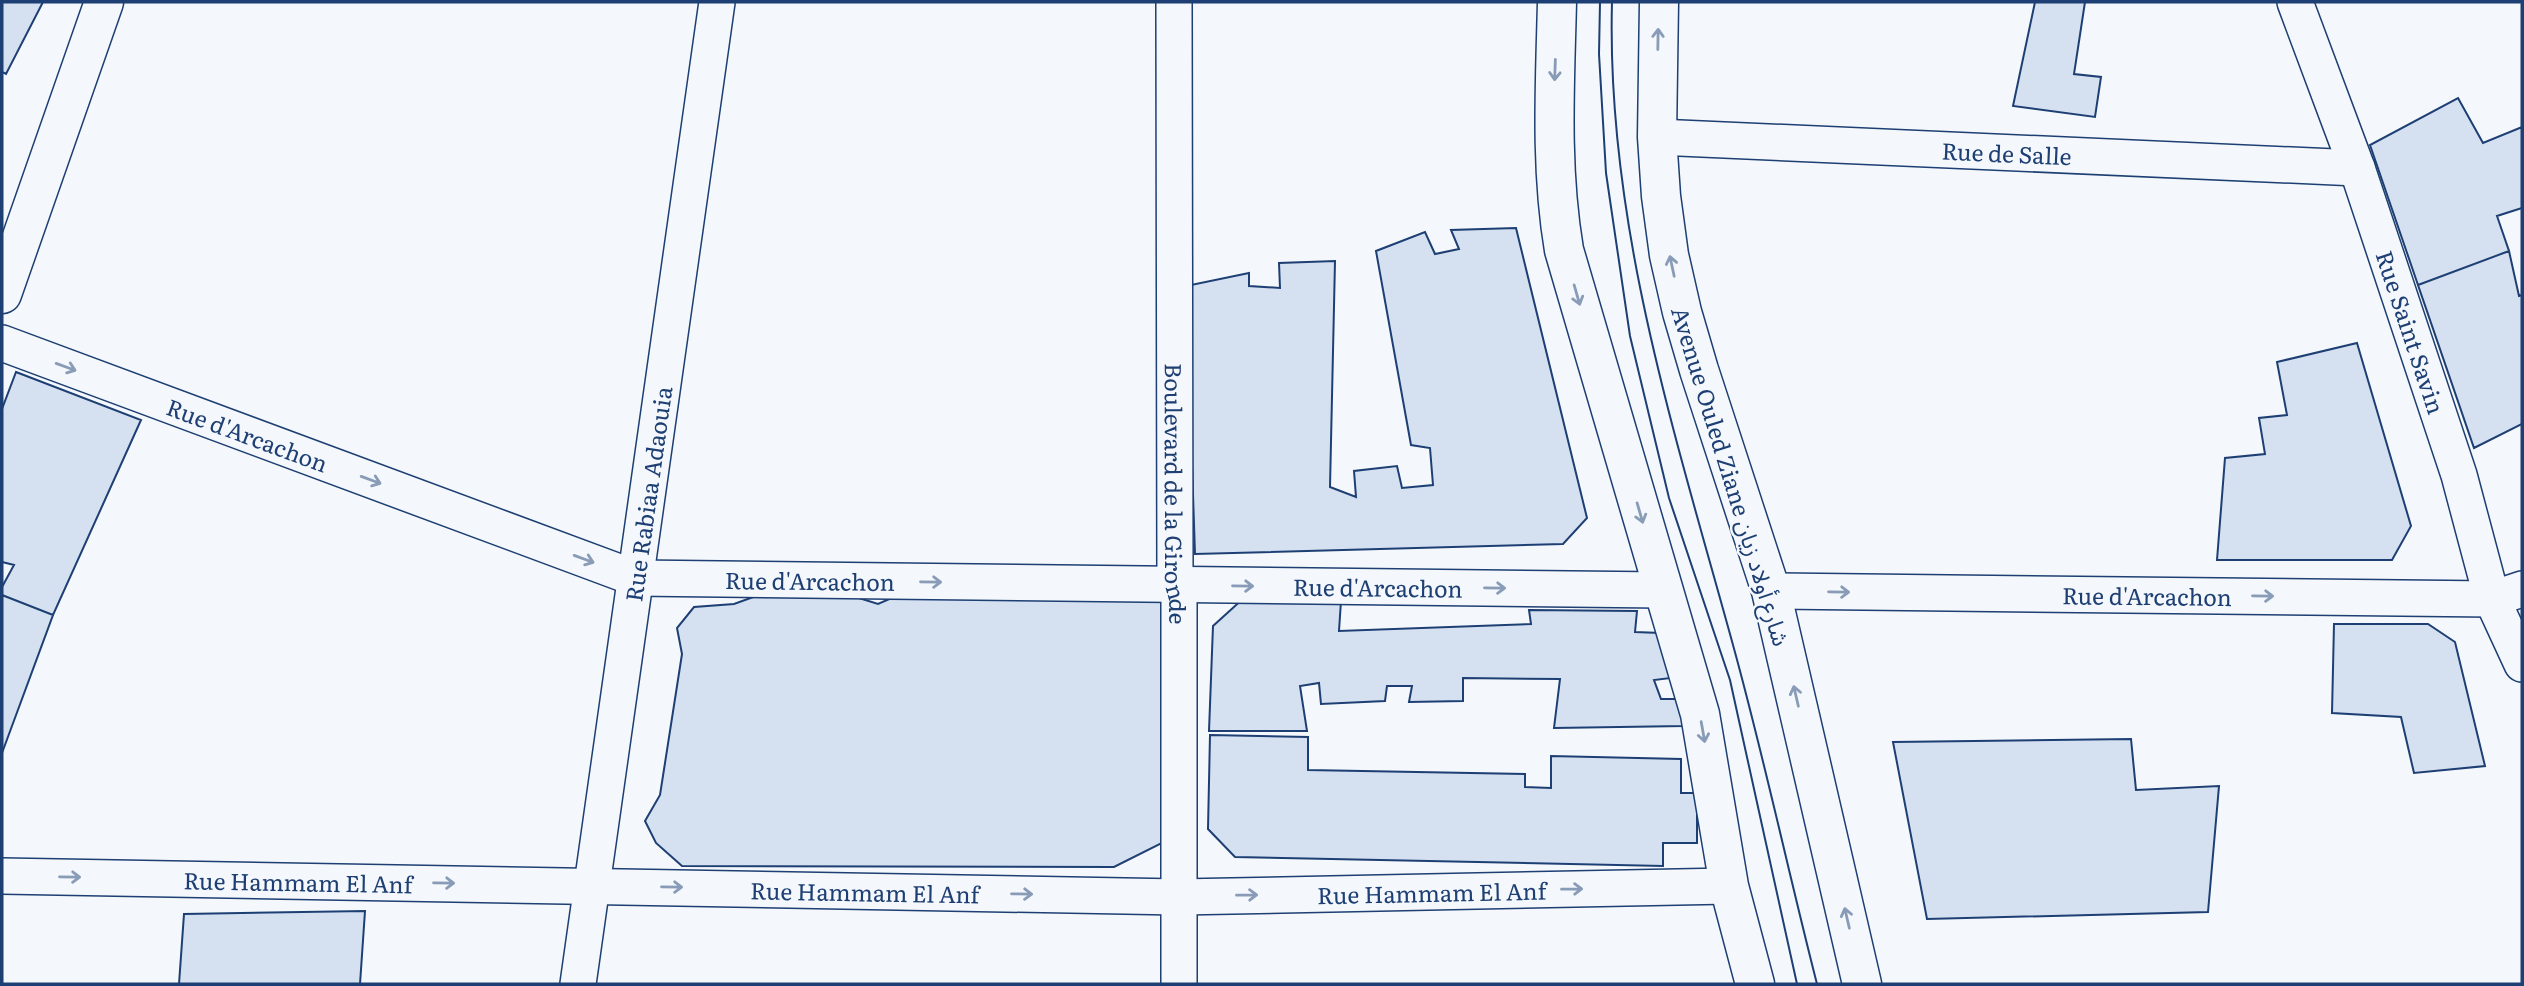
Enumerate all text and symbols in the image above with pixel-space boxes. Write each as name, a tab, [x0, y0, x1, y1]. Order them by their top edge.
one-way arrow	[1652, 28, 1665, 51]
one-way arrow	[1549, 58, 1562, 81]
street label: Rue de Salle	[1941, 133, 2073, 172]
street label: Rue Saint Savin	[2368, 246, 2454, 418]
one-way arrow	[1664, 255, 1678, 278]
one-way arrow	[1572, 284, 1585, 306]
street label: Avenue Ouled Ziane شارع أولاد زيان	[1662, 302, 1800, 650]
one-way arrow	[54, 361, 76, 374]
street label: Boulevard de la Gironde	[1158, 363, 1196, 624]
street label: Rue Rabiaa Adaouia	[615, 383, 680, 604]
street label: Rue d'Arcachon	[162, 389, 333, 480]
one-way arrow	[359, 475, 381, 487]
one-way arrow	[1635, 502, 1648, 524]
one-way arrow	[573, 554, 595, 566]
street label: Rue d'Arcachon	[725, 562, 895, 598]
street label: Rue d'Arcachon	[1293, 569, 1463, 605]
one-way arrow	[919, 575, 942, 589]
street label: Rue d'Arcachon	[2062, 577, 2232, 613]
one-way arrow	[1231, 579, 1254, 593]
one-way arrow	[1483, 581, 1506, 595]
one-way arrow	[1828, 585, 1851, 598]
one-way arrow	[2251, 589, 2274, 603]
one-way arrow	[1788, 685, 1802, 708]
one-way arrow	[1697, 720, 1710, 743]
street label: Rue Hammam El Anf	[183, 862, 415, 900]
one-way arrow	[58, 870, 81, 884]
street label: Rue Hammam El Anf	[750, 872, 982, 910]
street label: Rue Hammam El Anf	[1317, 873, 1549, 911]
one-way arrow	[433, 876, 456, 889]
one-way arrow	[660, 880, 683, 893]
one-way arrow	[1561, 882, 1584, 895]
one-way arrow	[1010, 888, 1033, 901]
one-way arrow	[1235, 888, 1258, 902]
one-way arrow	[1840, 907, 1853, 930]

